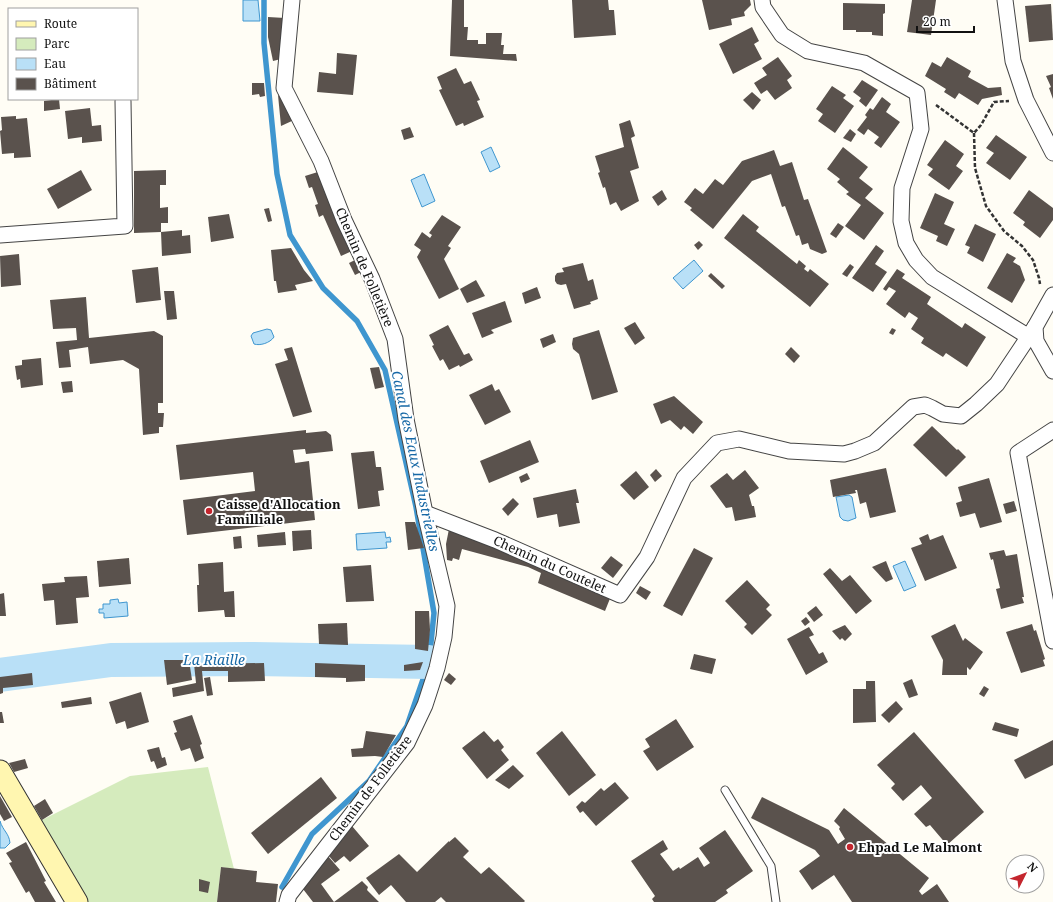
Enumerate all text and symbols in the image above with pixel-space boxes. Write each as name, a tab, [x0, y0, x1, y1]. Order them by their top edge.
legend	[8, 8, 138, 100]
scale bar	[917, 8, 974, 34]
text: 20 m	[923, 13, 951, 30]
text: Route	[44, 15, 77, 32]
text: Parc	[44, 35, 70, 52]
text: Eau	[44, 55, 66, 72]
text: Bâtiment	[44, 75, 96, 92]
street label: Chemin de Folletière	[332, 204, 398, 330]
water label: Canal des Eaux Industrielles	[388, 369, 445, 554]
place label: Caisse d'Allocation Familliale	[217, 495, 341, 528]
marker: Caisse d'Allocation Familliale	[204, 506, 214, 516]
street label: Chemin du Coutelet	[491, 531, 610, 597]
water label: La Riaille	[182, 650, 245, 669]
street label: Chemin de Folletière	[324, 731, 416, 845]
place label: Ehpad Le Malmont	[858, 838, 982, 856]
marker: Ehpad Le Malmont	[845, 842, 855, 852]
north arrow	[1005, 854, 1045, 894]
text: N	[1024, 859, 1041, 875]

